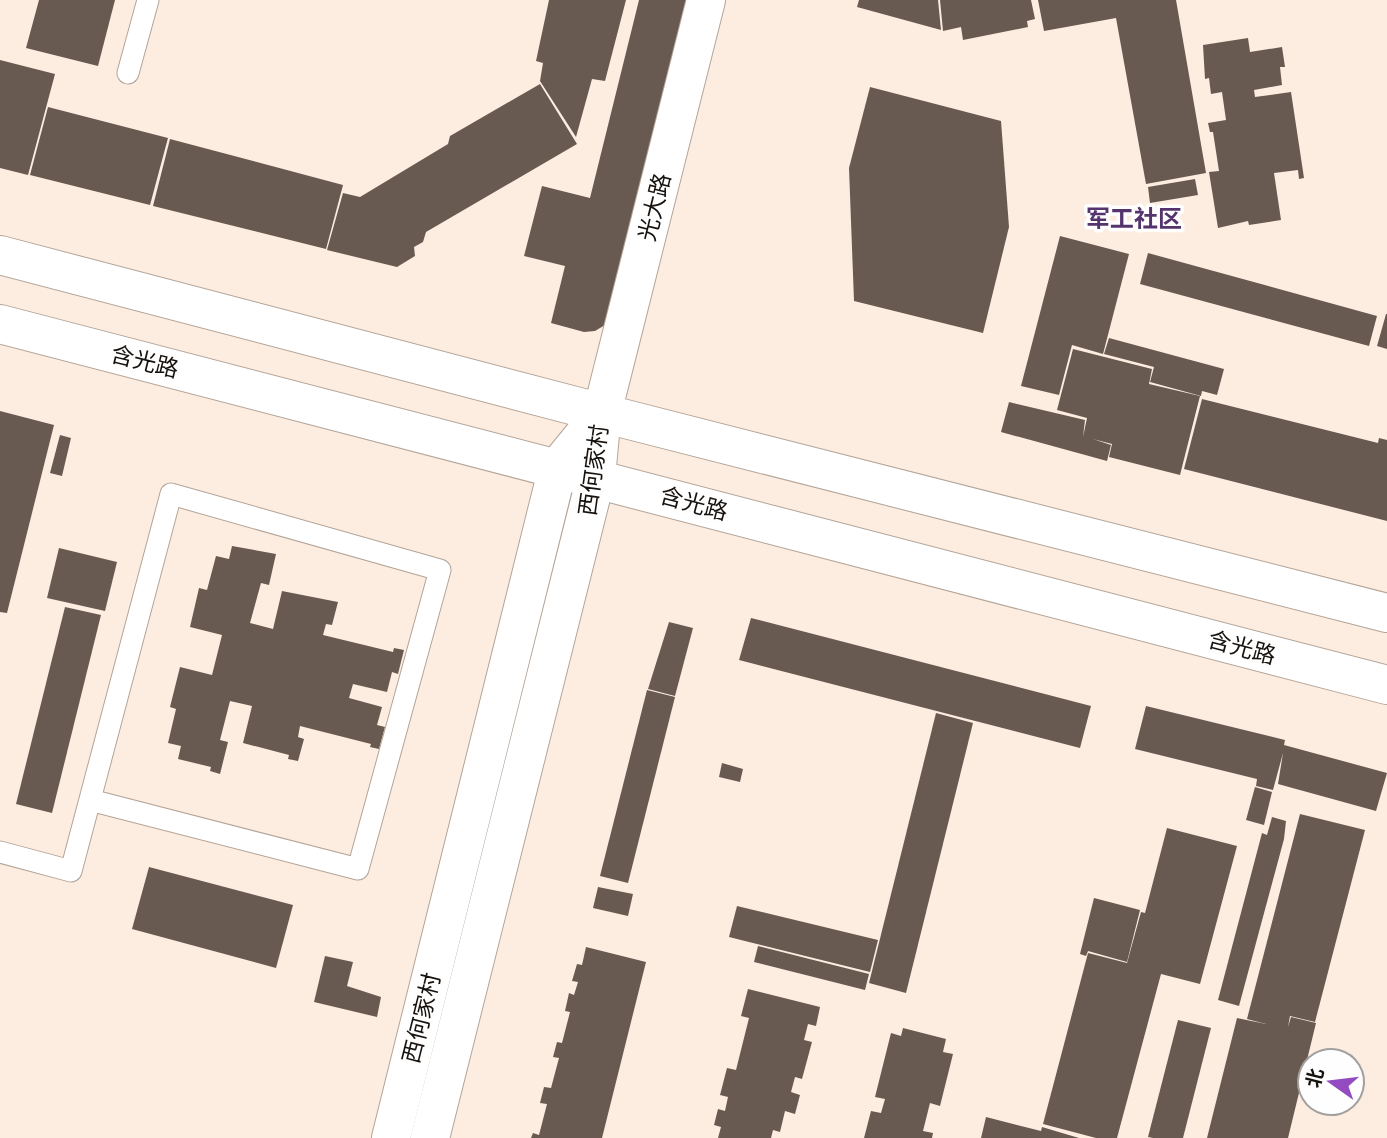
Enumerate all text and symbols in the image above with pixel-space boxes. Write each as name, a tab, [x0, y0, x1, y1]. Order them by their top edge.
street label: 光大路	[633, 170, 675, 244]
district label: 军工社区	[1086, 204, 1182, 233]
street label: 含光路	[108, 340, 182, 382]
street label: 西何家村	[573, 423, 613, 517]
street label: 含光路	[657, 481, 731, 525]
street label: 含光路	[1205, 625, 1279, 669]
street label: 西何家村	[397, 970, 445, 1066]
north arrow	[1296, 1047, 1366, 1117]
text: 北	[1302, 1066, 1327, 1090]

